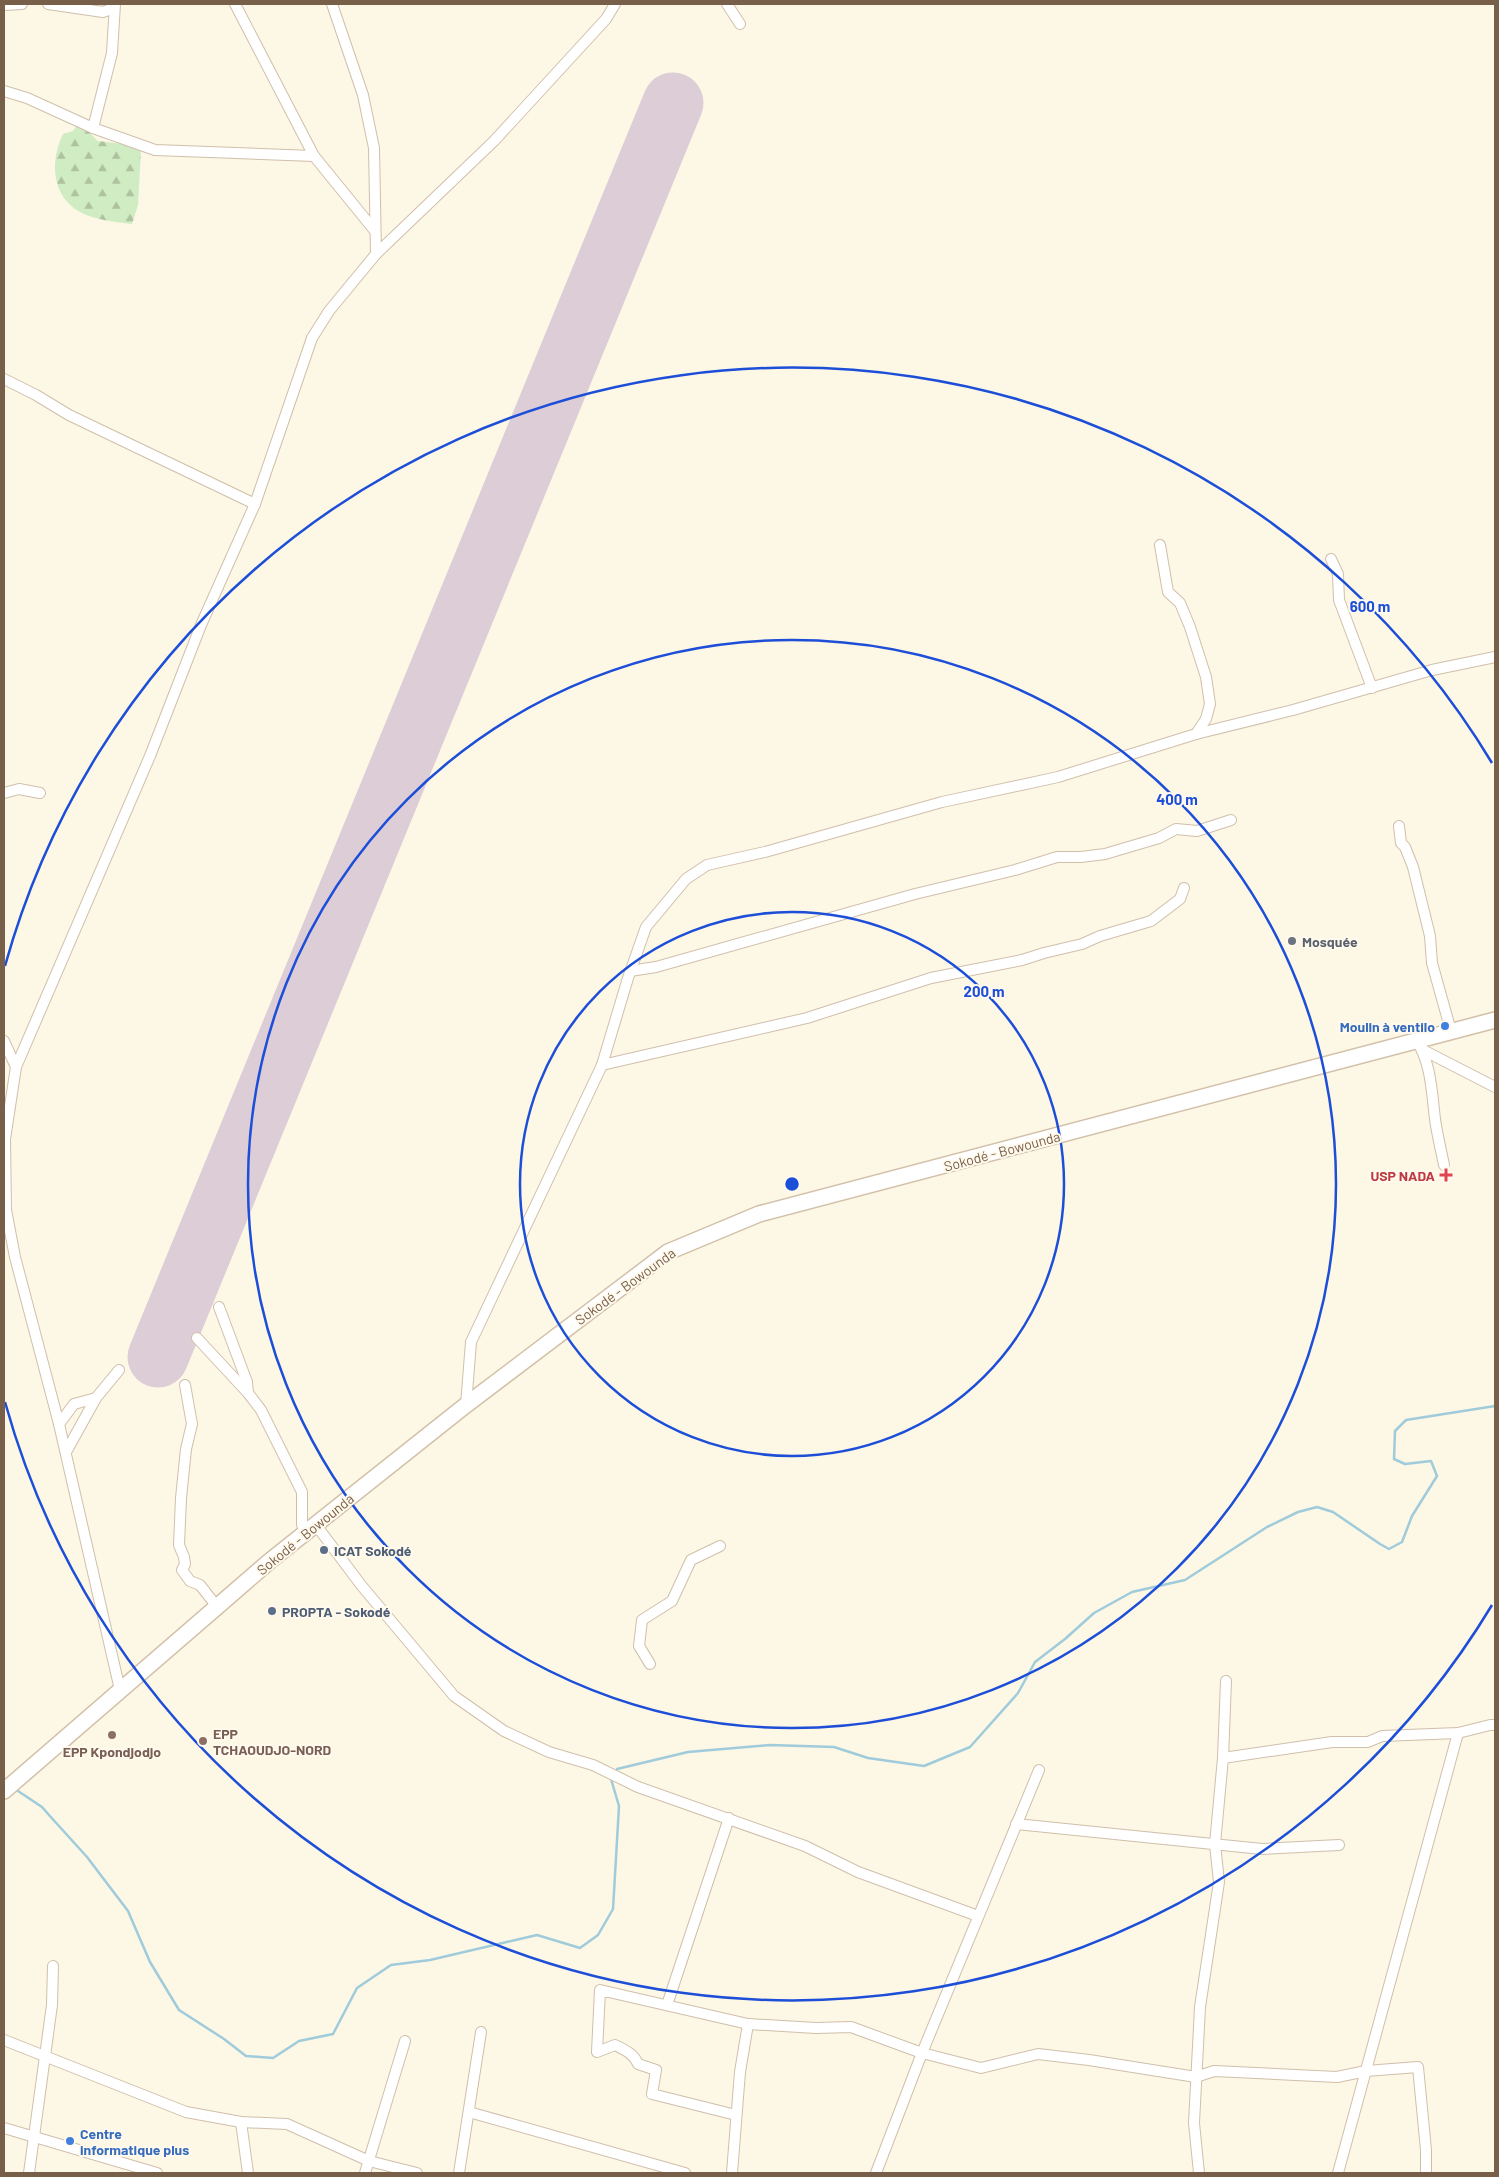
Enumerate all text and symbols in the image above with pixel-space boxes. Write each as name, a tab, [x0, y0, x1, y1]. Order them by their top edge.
text: 600 m	[1350, 597, 1390, 615]
text: 400 m	[1156, 790, 1198, 808]
place label: Mosquée	[1302, 933, 1358, 950]
marker: Mosquée	[1286, 935, 1298, 947]
text: 200 m	[963, 982, 1005, 1000]
place label: Moulin à ventilo	[1340, 1018, 1435, 1035]
marker: Moulin à ventilo	[1439, 1020, 1451, 1032]
street label: Sokodé - Bowounda	[942, 1127, 1062, 1175]
place label: USP NADA	[1370, 1167, 1436, 1184]
marker: USP NADA	[1439, 1168, 1453, 1182]
centre of rings	[783, 1175, 801, 1193]
street label: Sokodé - Bowounda	[572, 1244, 678, 1328]
street label: Sokodé - Bowounda	[253, 1490, 357, 1578]
place label: ICAT Sokodé	[334, 1542, 412, 1559]
marker: ICAT Sokodé	[318, 1544, 330, 1556]
place label: PROPTA - Sokodé	[282, 1603, 391, 1620]
marker: PROPTA - Sokodé	[266, 1605, 278, 1617]
place label: EPP TCHAOUDJO-NORD	[213, 1725, 331, 1758]
marker: EPP Kpondjodjo	[106, 1729, 118, 1741]
marker: EPP TCHAOUDJO-NORD	[197, 1735, 209, 1747]
place label: EPP Kpondjodjo	[63, 1743, 161, 1760]
place label: Centre informatique plus	[80, 2125, 189, 2158]
marker: Centre informatique plus	[64, 2135, 76, 2147]

